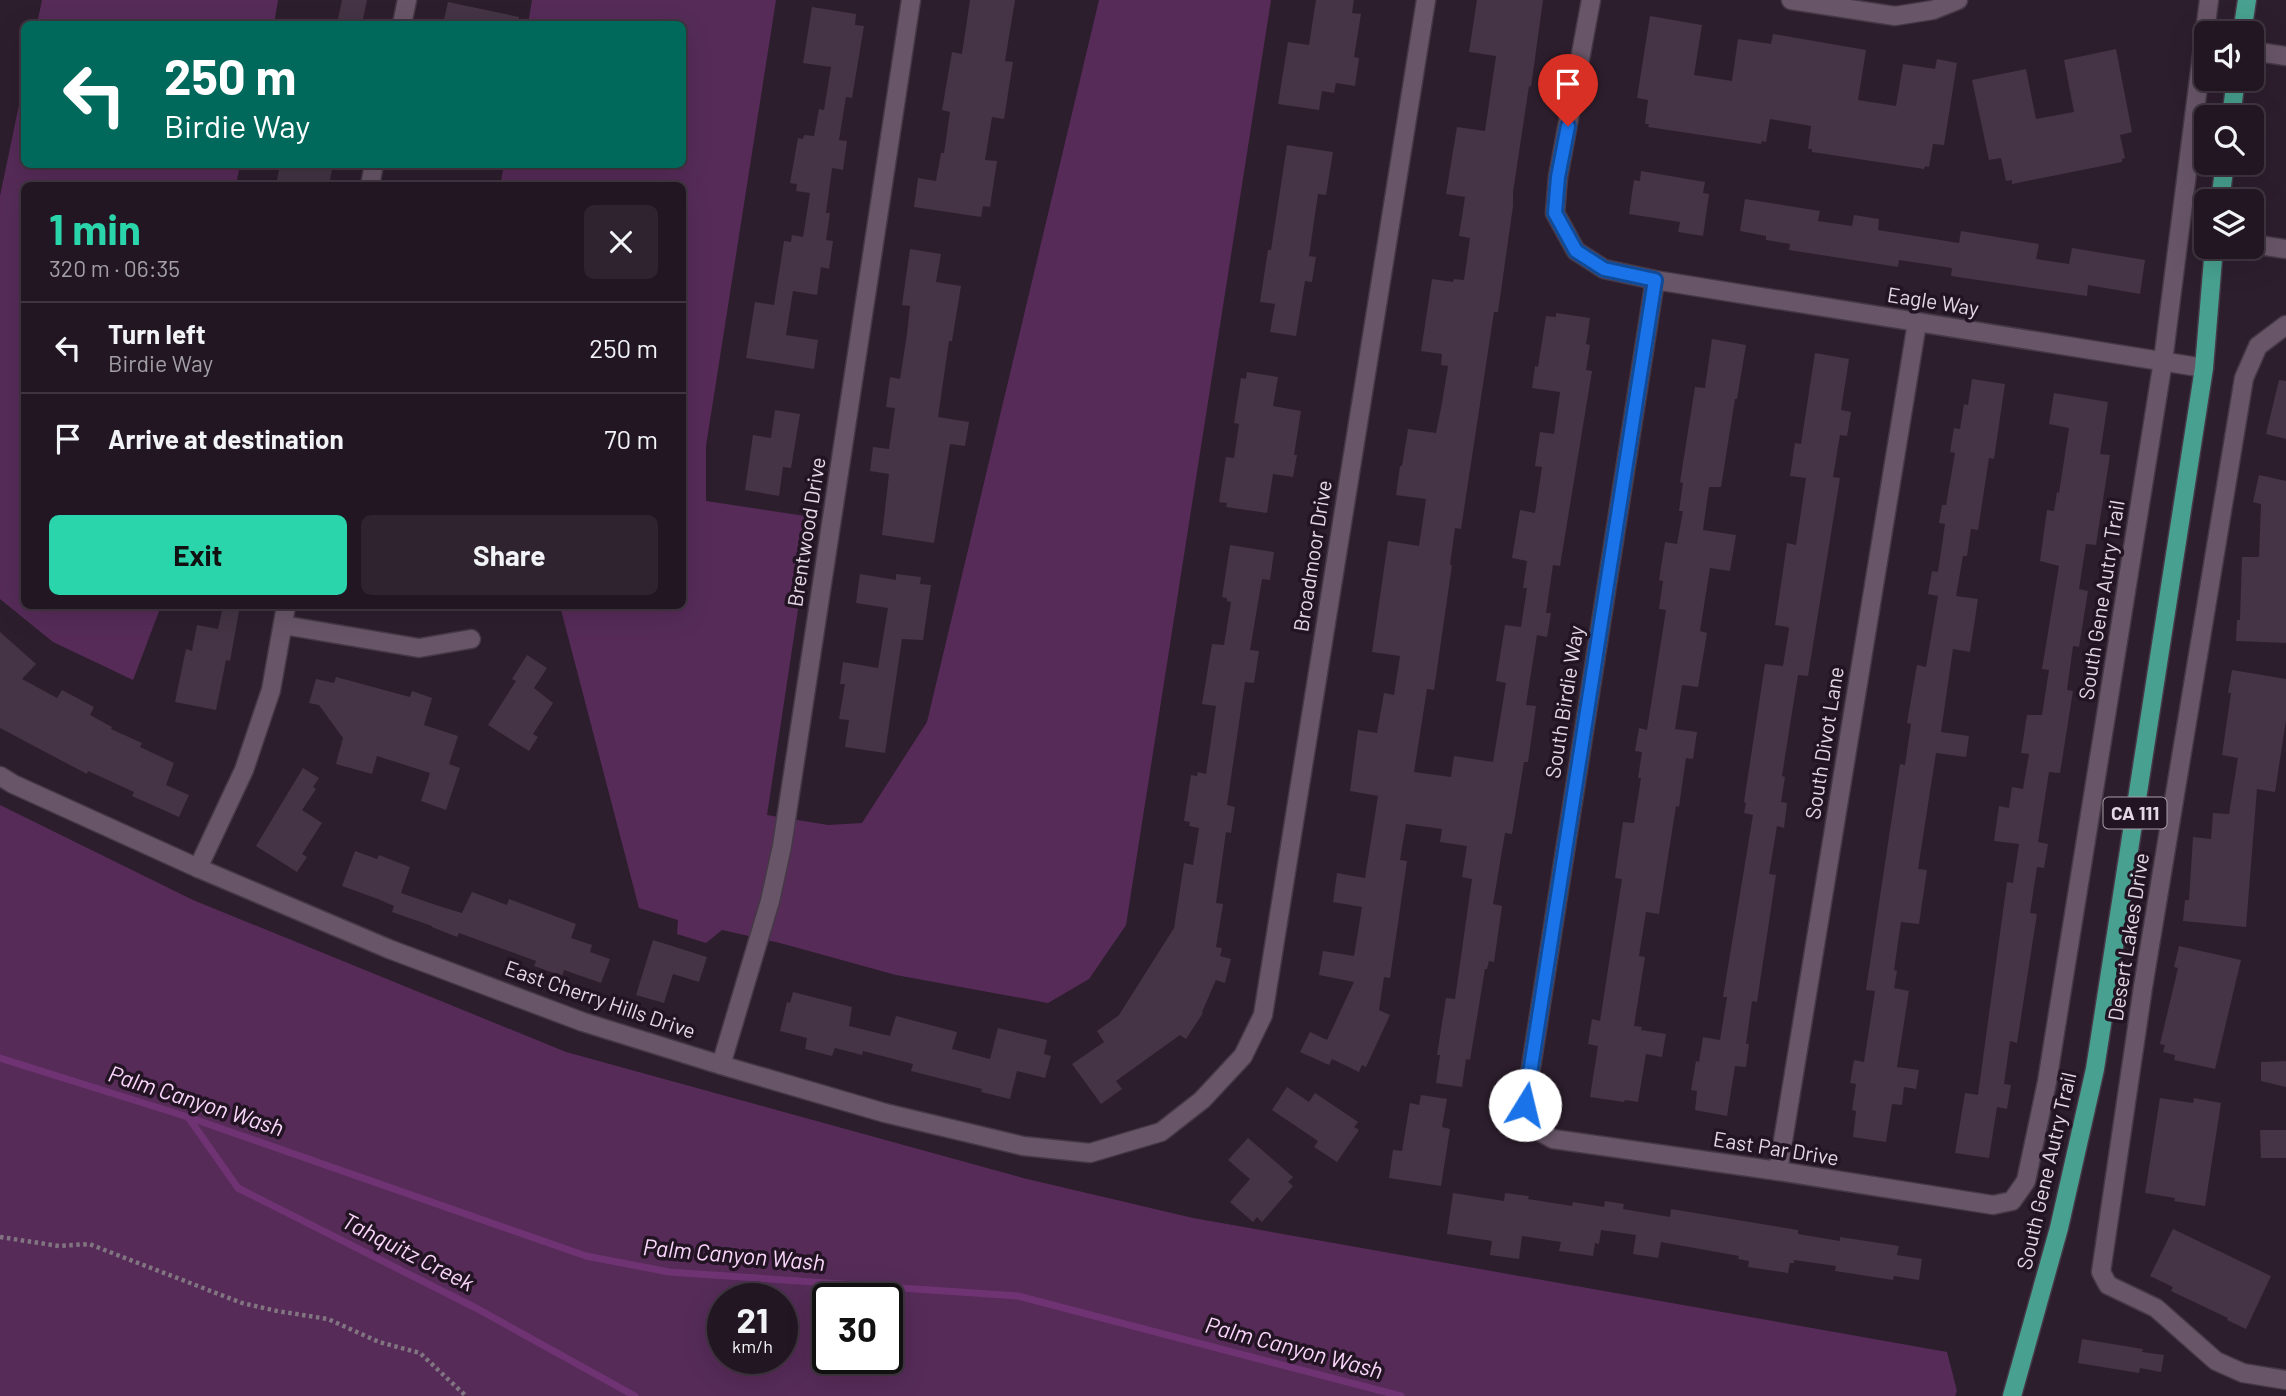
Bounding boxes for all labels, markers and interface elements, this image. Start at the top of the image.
map controls [2194,21,2264,259]
button: sound [2194,21,2264,91]
text: 250 m [164,46,297,105]
icon: left [49,49,140,140]
pin [1538,54,1598,126]
icon: arrive [1549,65,1587,103]
button: search [2194,105,2264,175]
text: Birdie Way [164,106,310,144]
button: layers [2194,189,2264,259]
text: 1 min [49,203,141,253]
button: close [584,205,658,279]
text: 320 m · 06:35 [49,254,180,282]
street label: Eagle Way [1886,281,1981,320]
text: Turn left [108,318,206,349]
icon: left [49,329,87,367]
text: 250 m [589,332,658,363]
text: Birdie Way [108,349,213,377]
icon: arrive [49,420,87,458]
text: Arrive at destination [108,423,344,454]
text: 70 m [604,423,658,454]
street label: Brentwood Drive [781,455,830,608]
street label: Broadmoor Drive [1287,478,1336,633]
street label: South Gene Autry Trail [2072,498,2129,701]
button: Exit [49,515,347,595]
button: Share [361,515,658,595]
street label: South Birdie Way [1539,623,1588,780]
street label: South Divot Lane [1799,665,1848,821]
road number: CA 111 [2104,798,2166,828]
street label: Desert Lakes Drive [2102,851,2153,1023]
street label: East Cherry Hills Drive [502,954,699,1043]
water label: Palm Canyon Wash [105,1059,287,1142]
position arrow [1488,1068,1562,1142]
street label: South Gene Autry Trail [2011,1070,2080,1272]
street label: East Par Drive [1712,1125,1841,1170]
water label: Tahquitz Creek [338,1206,479,1296]
water label: Palm Canyon Wash [642,1232,826,1276]
speed limit sign: 30 [812,1283,903,1374]
text: 21 [737,1298,768,1340]
water label: Palm Canyon Wash [1202,1310,1386,1384]
text: km/h [732,1335,773,1357]

